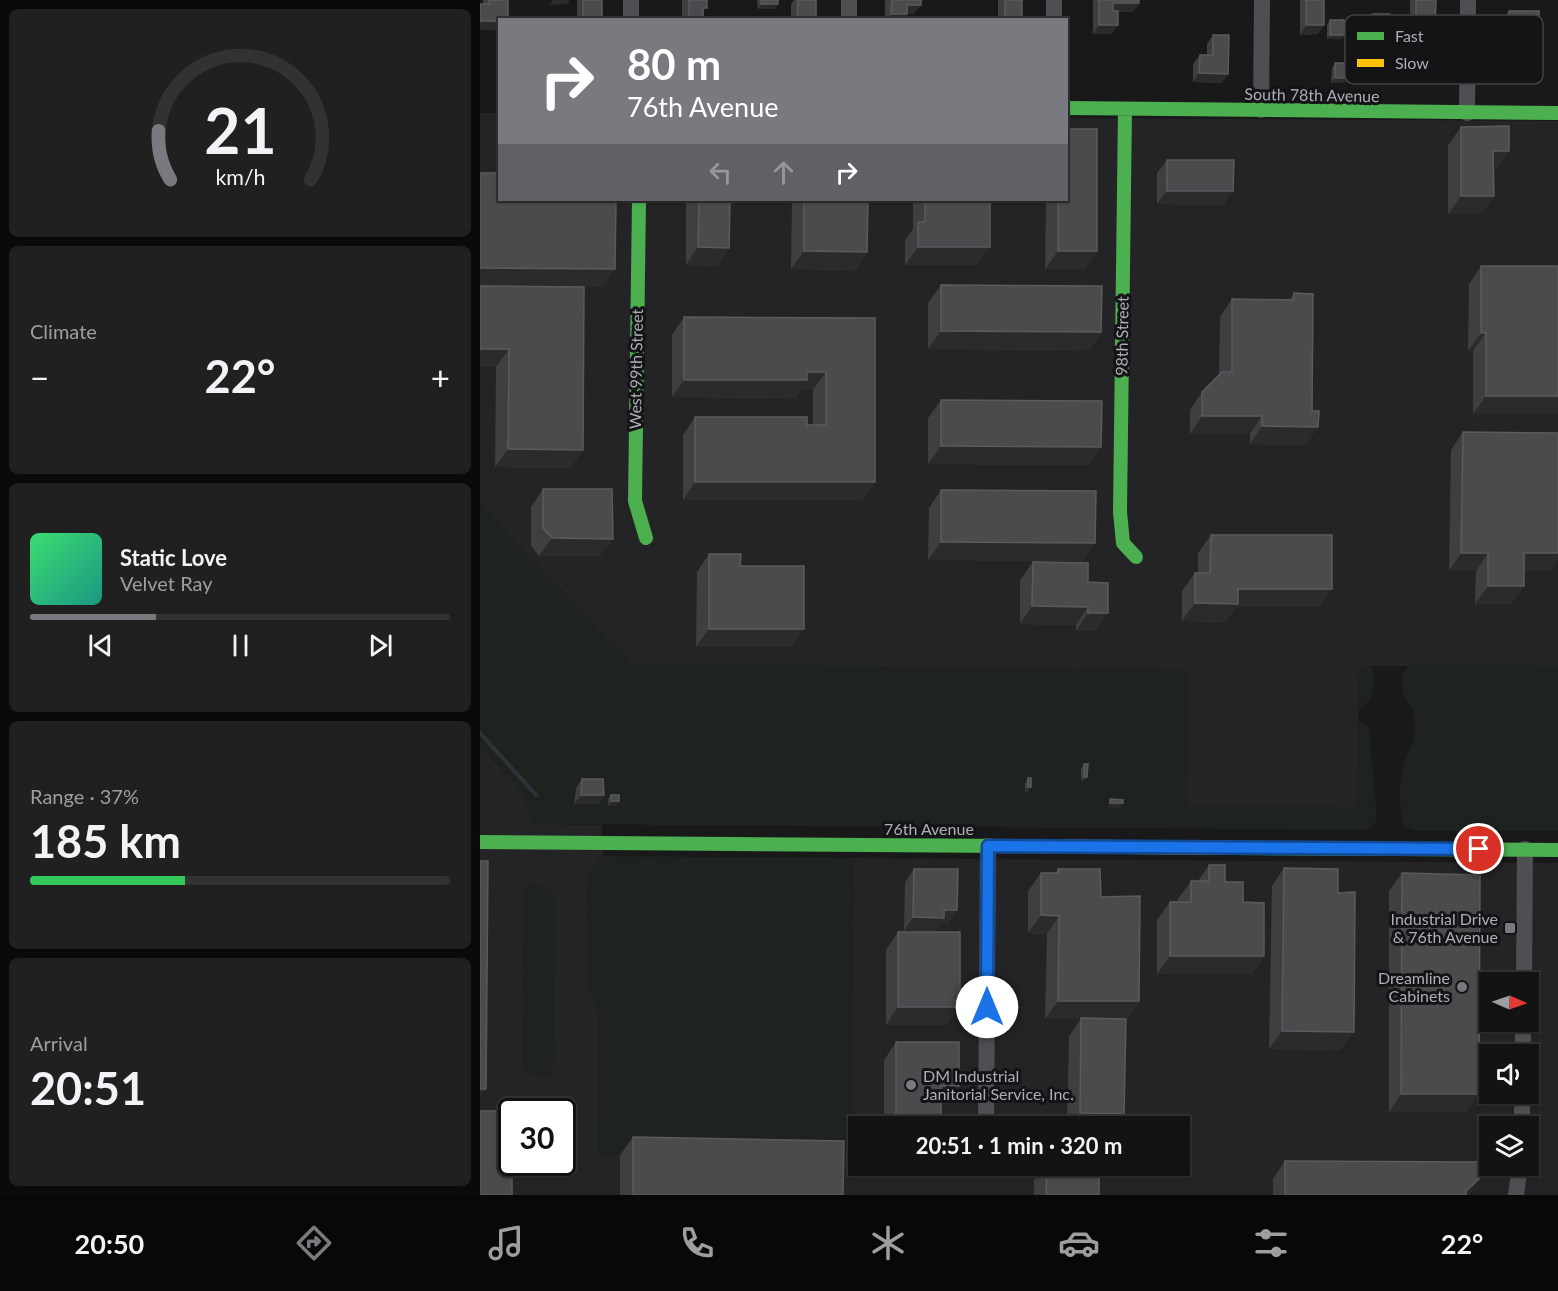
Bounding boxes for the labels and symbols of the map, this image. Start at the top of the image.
legend [1345,15,1543,84]
text: Fast [1395,26,1424,45]
text: Slow [1395,53,1429,72]
street label: South 78th Avenue [1244,84,1380,105]
street label: 98th Street [1111,296,1132,376]
street label: West 99th Street [625,308,646,429]
street label: 76th Avenue [884,819,974,838]
pin [1453,823,1504,874]
place label: Industrial Drive & 76th Avenue [1391,909,1498,946]
marker: Industrial Drive & 76th Avenue [1503,921,1517,935]
place label: Dreamline Cabinets [1378,968,1450,1005]
north arrow [1479,972,1539,1032]
position arrow [955,975,1019,1039]
marker: Dreamline Cabinets [1455,980,1469,994]
place label: DM Industrial Janitorial Service, Inc. [923,1066,1074,1103]
marker: DM Industrial Janitorial Service, Inc. [904,1078,918,1092]
speed limit sign: 30 [498,1098,576,1176]

